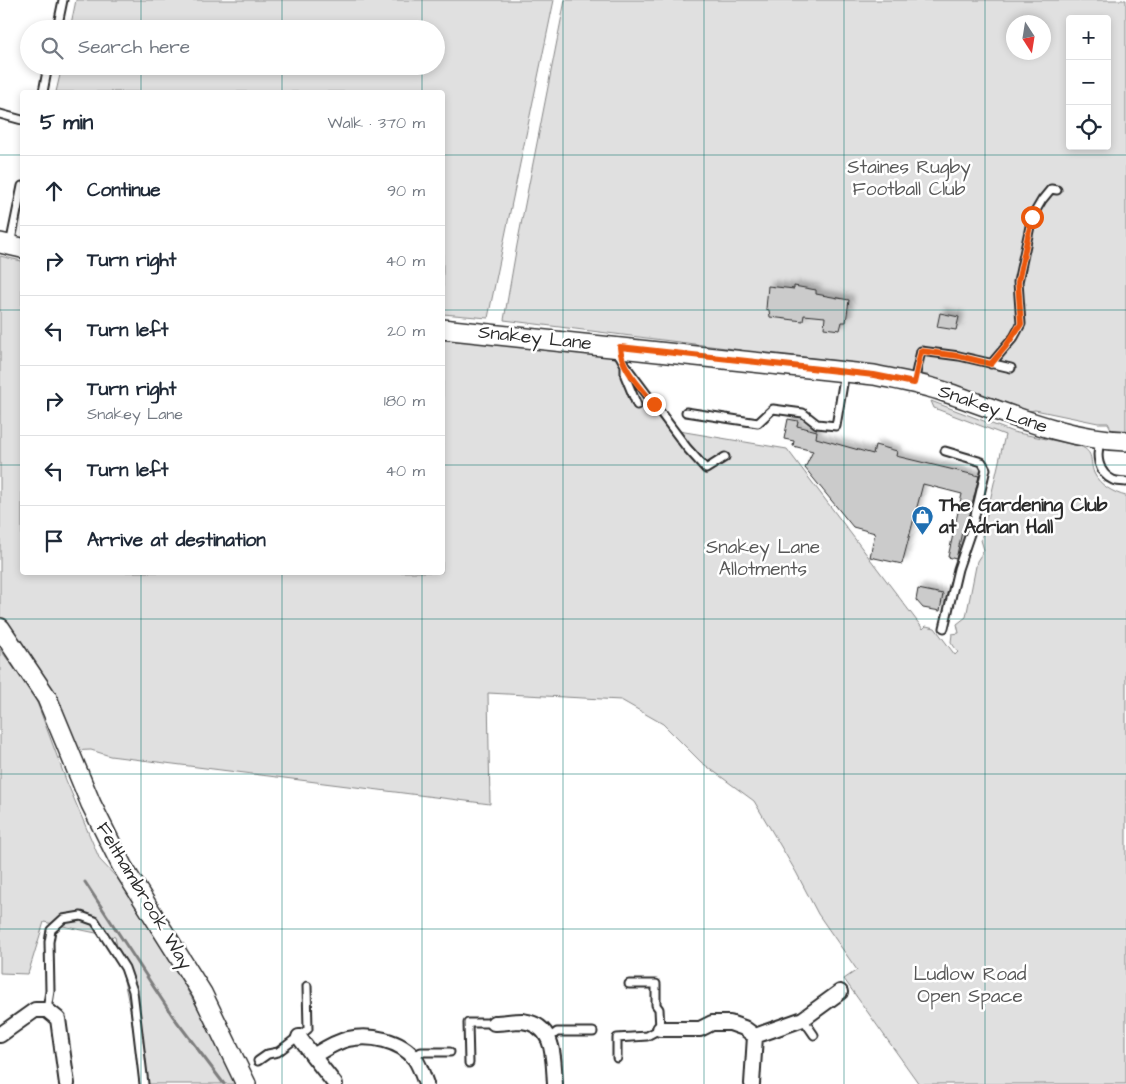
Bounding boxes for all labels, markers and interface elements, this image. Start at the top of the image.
north arrow [1006,15,1051,60]
map controls [1066,15,1111,150]
button: + [1066,15,1111,60]
search box [20,20,445,75]
icon: search [38,34,66,62]
text: Search here [78,34,190,61]
button: − [1066,60,1111,105]
button: locate [1066,105,1111,150]
text: 5 min [40,108,93,137]
text: Walk · 370 m [327,112,425,134]
park label: Staines Rugby Football Club [847,154,971,203]
icon: ahead [40,177,68,205]
text: Continue [87,177,161,204]
text: 90 m [387,180,425,202]
route start [1021,206,1044,229]
icon: right [40,247,68,275]
text: Turn right [87,247,176,274]
text: 40 m [385,250,425,272]
icon: left [40,317,68,345]
text: Turn left [87,317,168,344]
street label: Snakey Lane [477,319,593,358]
text: 20 m [387,320,425,342]
text: Turn right [87,376,176,403]
street label: Snakey Lane [934,378,1051,441]
icon: right [40,387,68,415]
text: 180 m [384,390,425,412]
route end [643,393,666,416]
text: Snakey Lane [87,403,183,425]
icon: left [40,457,68,485]
text: Turn left [87,457,168,484]
text: 40 m [385,460,425,482]
place label: The Gardening Club at Adrian Hall [938,492,1108,541]
shop icon: The Gardening Club at Adrian Hall [911,504,935,535]
icon: arrive [40,527,68,555]
text: Arrive at destination [87,527,266,554]
park label: Snakey Lane Allotments [706,534,820,583]
street label: Felthambrook Way [88,817,199,976]
park label: Ludlow Road Open Space [914,961,1027,1010]

